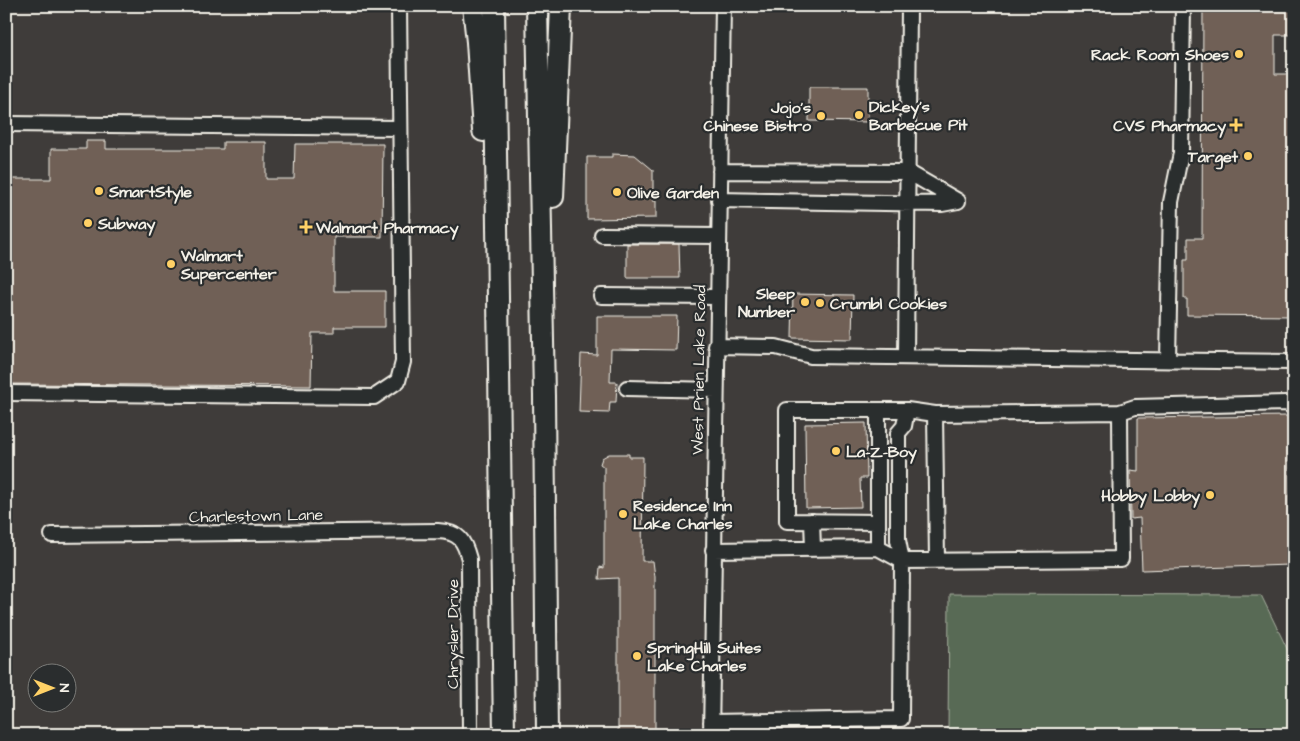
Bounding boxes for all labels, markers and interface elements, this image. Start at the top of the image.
place label: Rack Room Shoes [1091,44,1229,66]
marker: Rack Room Shoes [1233,48,1245,60]
place label: Dickey's Barbecue Pit [869,96,968,136]
place label: Jojo's Chinese Bistro [703,97,812,137]
marker: Dickey's Barbecue Pit [853,109,865,121]
marker: Jojo's Chinese Bistro [815,110,827,122]
place label: CVS Pharmacy [1113,115,1226,138]
marker: CVS Pharmacy [1230,119,1242,131]
place label: Target [1187,146,1239,170]
marker: Target [1242,150,1254,162]
place label: SmartStyle [108,181,192,204]
place label: Olive Garden [627,182,719,204]
marker: SmartStyle [93,185,105,197]
marker: Olive Garden [611,186,623,198]
place label: Subway [97,213,155,236]
marker: Subway [82,217,94,229]
place label: Walmart Pharmacy [315,217,459,240]
marker: Walmart Pharmacy [300,221,312,233]
place label: Walmart Supercenter [180,245,277,285]
marker: Walmart Supercenter [165,258,177,270]
place label: Sleep Number [738,283,795,323]
street label: West Prien Lake Road [687,285,711,455]
place label: Crumbl Cookies [830,293,947,315]
marker: Sleep Number [799,296,811,308]
marker: Crumbl Cookies [814,297,826,309]
place label: La-Z-Boy [846,441,917,464]
marker: La-Z-Boy [830,445,842,457]
place label: Hobby Lobby [1101,485,1200,508]
marker: Hobby Lobby [1204,489,1216,501]
place label: Residence Inn Lake Charles [633,495,733,535]
street label: Charlestown Lane [189,504,324,528]
marker: Residence Inn Lake Charles [617,508,629,520]
street label: Chrysler Drive [442,579,465,689]
place label: SpringHill Suites Lake Charles [646,637,761,677]
marker: SpringHill Suites Lake Charles [631,650,643,662]
north arrow [28,664,78,714]
text: N [54,684,74,693]

